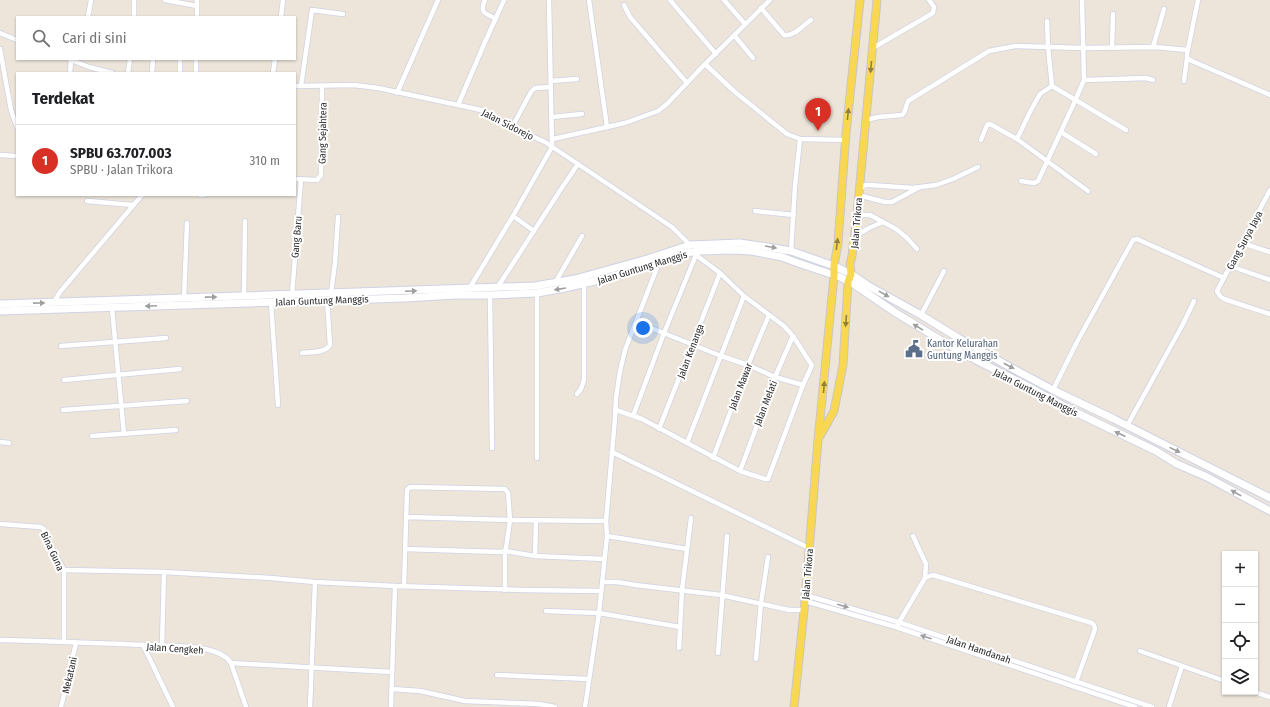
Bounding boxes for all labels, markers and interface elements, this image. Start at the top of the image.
search box [16,16,296,60]
icon: search [30,27,52,49]
text: Cari di sini [62,29,127,47]
one-way arrow [867,61,874,73]
text: Terdekat [32,88,94,109]
pin: 1 [805,98,831,131]
street label: Gang Sejahtera [316,102,330,164]
street label: Jalan Sidorejo [480,107,536,143]
one-way arrow [845,108,852,120]
text: SPBU 63.707.003 [70,144,172,162]
text: 1 [42,153,48,168]
text: 310 m [250,153,280,168]
text: SPBU · Jalan Trikora [70,162,173,177]
street label: Jalan Trikora [849,197,865,249]
street label: Gang Surya Jaya [1224,209,1265,272]
street label: Gang Baru [289,216,305,259]
one-way arrow [834,238,840,250]
one-way arrow [765,245,777,251]
street label: Jalan Guntung Manggis [596,249,689,287]
one-way arrow [554,286,566,292]
one-way arrow [405,287,417,294]
one-way arrow [879,291,890,298]
street label: Jalan Guntung Manggis [275,293,369,309]
one-way arrow [205,294,218,300]
one-way arrow [33,300,46,306]
one-way arrow [144,303,157,309]
one-way arrow [843,315,850,327]
your location [633,318,653,338]
street label: Jalan Kenanga [675,322,707,380]
one-way arrow [912,324,924,331]
place label: Kantor Kelurahan Guntung Manggis [927,338,998,362]
public building icon: Kantor Kelurahan Guntung Manggis [904,339,924,359]
street label: Jalan Mawar [726,361,756,412]
one-way arrow [1003,363,1015,370]
street label: Jalan Guntung Manggis [991,366,1080,419]
street label: Jalan Melati [752,379,780,428]
one-way arrow [820,381,827,393]
one-way arrow [1114,431,1125,437]
one-way arrow [1169,447,1181,453]
one-way arrow [1230,489,1241,496]
street label: Bina Guna [38,530,66,573]
street label: Jalan Trikora [800,548,816,600]
map controls [1222,551,1258,695]
button: + [1222,551,1258,587]
button: − [1222,587,1258,623]
one-way arrow [837,603,849,609]
button: locate [1222,623,1258,659]
street label: Jalan Hamdanah [945,633,1012,667]
one-way arrow [919,634,931,640]
street label: Jalan Cengkeh [146,641,204,657]
street label: Mekatani [60,656,80,695]
button: layers [1222,659,1258,695]

